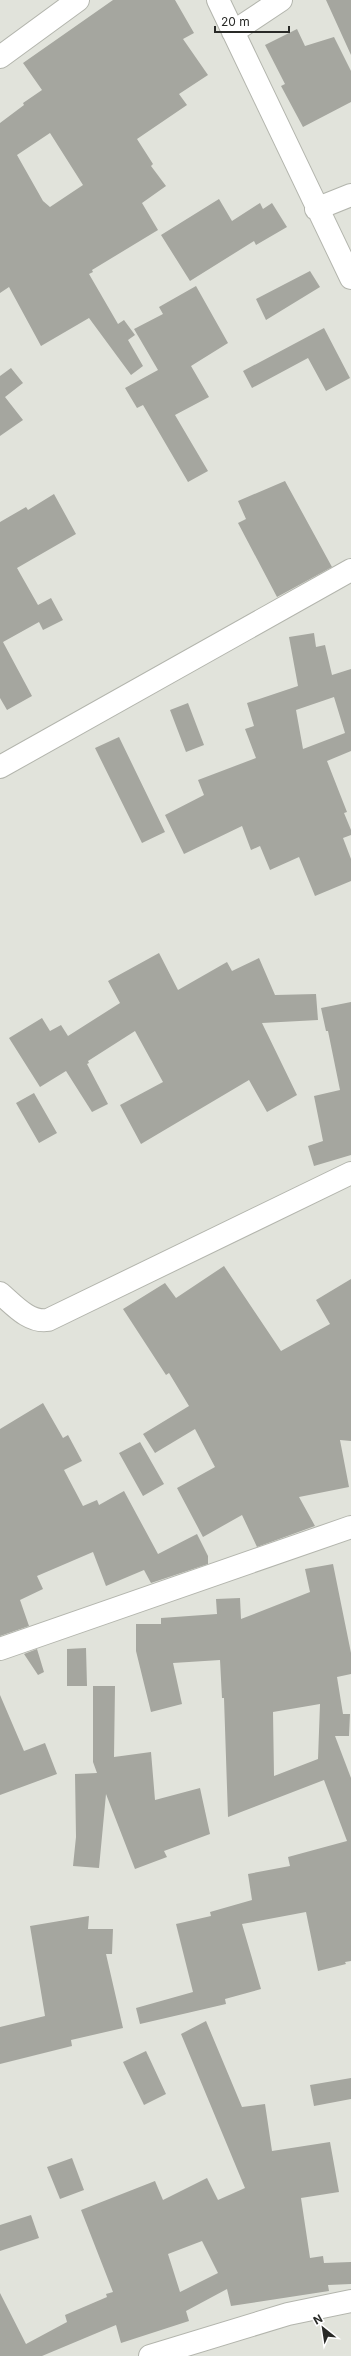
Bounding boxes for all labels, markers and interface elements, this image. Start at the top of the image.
scale bar [215,8,289,34]
text: 20 m [221,14,250,29]
north arrow [303,2308,343,2348]
text: N [311,2311,325,2327]

